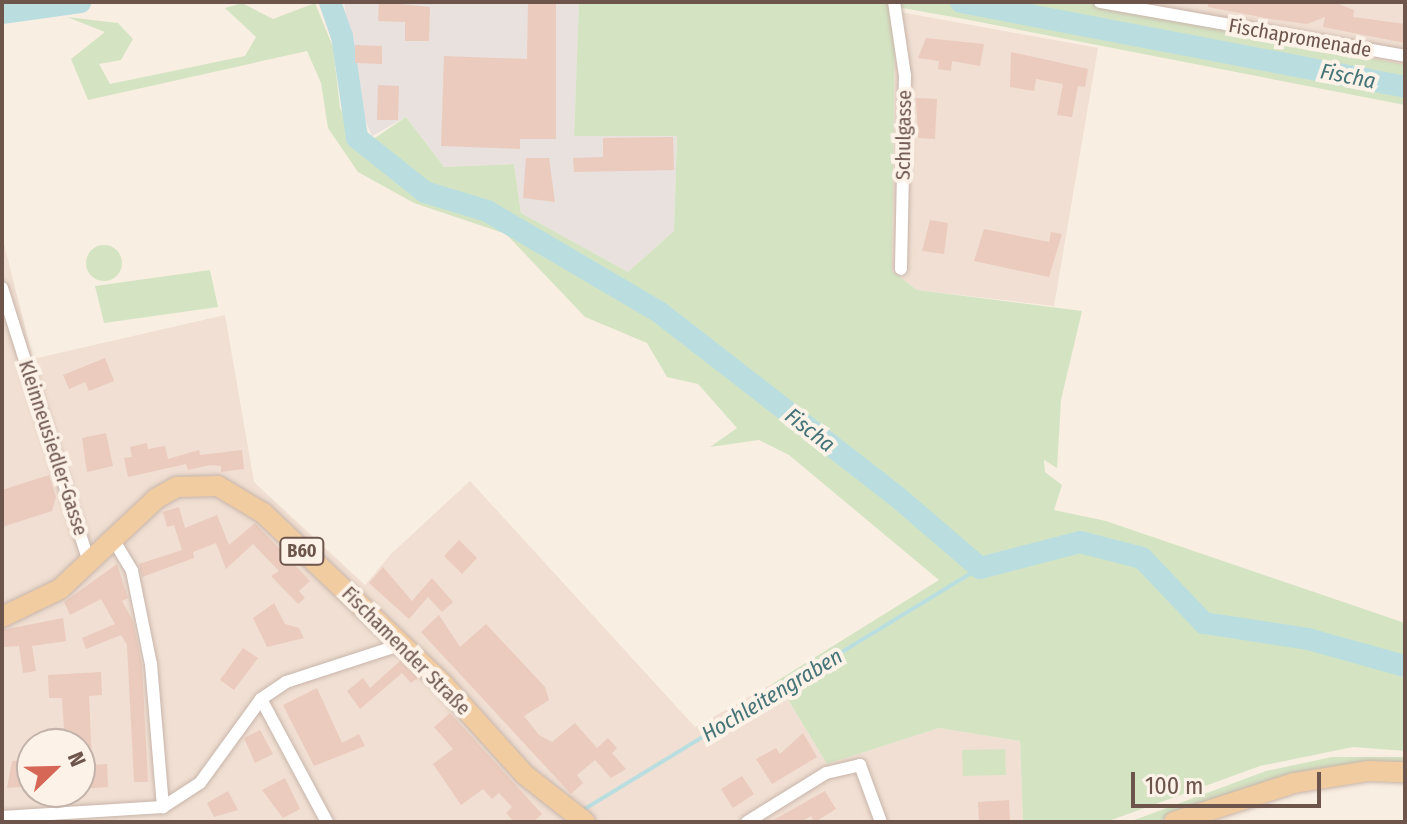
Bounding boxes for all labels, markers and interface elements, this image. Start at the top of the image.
street label: Fischapromenade [1227,14,1373,62]
water label: Fischa [1318,58,1378,94]
street label: Schulgasse [891,90,917,180]
street label: Kleinneusiedler-Gasse [13,357,93,539]
water label: Fischa [780,402,840,458]
road number: B60 [278,537,326,565]
street label: Fischamender Straße [337,582,475,720]
water label: Hochleitengraben [697,643,847,747]
north arrow [16,728,96,808]
text: N [62,748,92,771]
scale bar [1135,756,1325,806]
text: 100 m [1145,772,1203,800]

